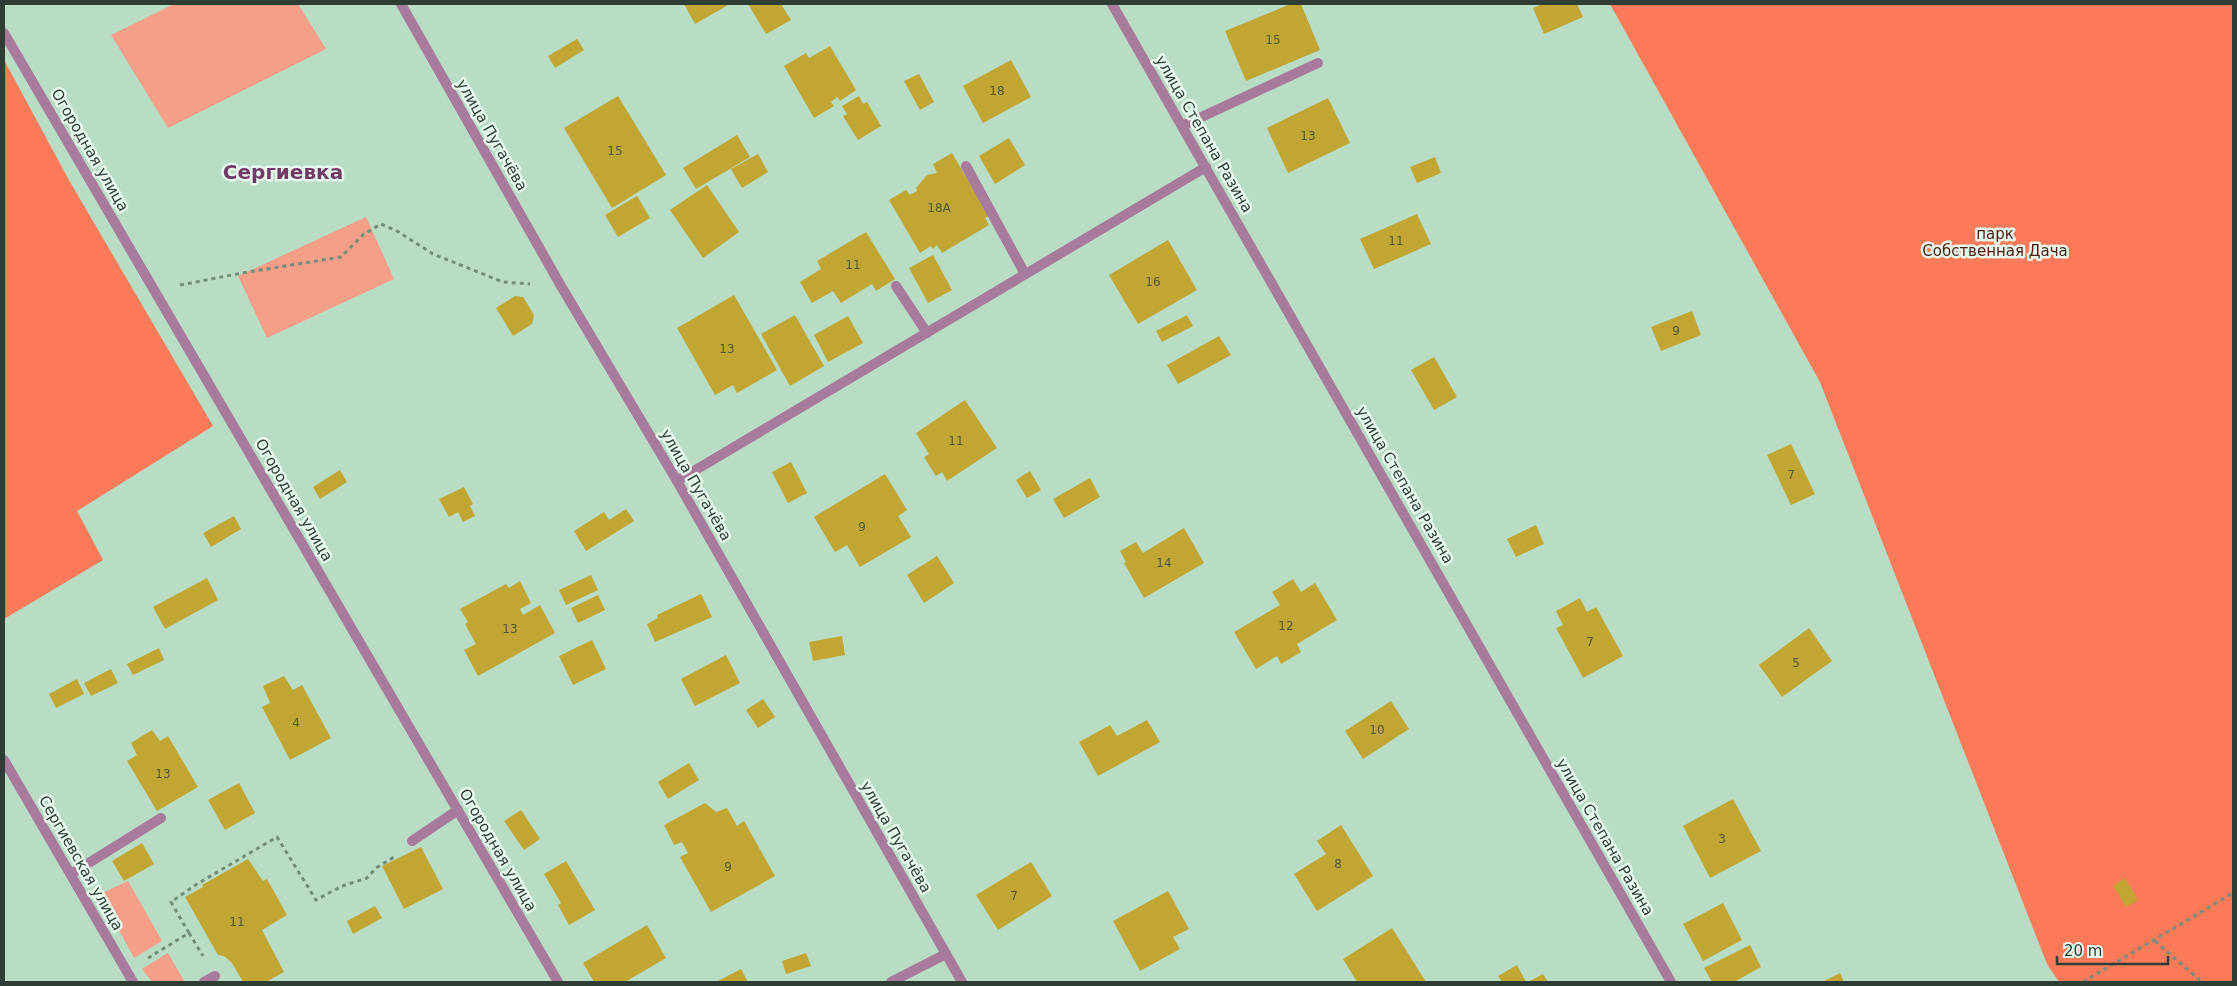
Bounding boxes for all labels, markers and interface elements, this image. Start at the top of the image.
house number: 15 [1265,33,1281,47]
street label: улица Степана Разина [1152,52,1256,216]
street label: улица Пугачёва [453,76,531,194]
house number: 18 [989,84,1005,98]
street label: Огородная улица [48,86,132,214]
house number: 13 [1300,129,1316,143]
house number: 15 [607,144,623,158]
district label: Сергиевка [223,160,343,184]
house number: 18А [927,201,952,215]
park label: парк Собственная Дача [1922,225,2068,260]
house number: 11 [1388,234,1404,248]
house number: 11 [845,258,861,272]
house number: 16 [1145,275,1161,289]
house number: 9 [1672,324,1680,338]
house number: 13 [719,342,735,356]
street label: улица Степана Разина [1353,403,1457,567]
street label: улица Пугачёва [657,426,735,544]
house number: 11 [948,434,964,448]
street label: Огородная улица [252,436,336,564]
house number: 7 [1787,468,1795,482]
house number: 9 [858,520,866,534]
house number: 14 [1156,556,1172,570]
house number: 12 [1278,619,1294,633]
house number: 13 [502,622,518,636]
house number: 7 [1586,635,1594,649]
house number: 5 [1792,656,1800,670]
house number: 4 [292,716,300,730]
house number: 10 [1369,723,1385,737]
street label: улица Степана Разина [1553,755,1657,919]
house number: 13 [155,767,171,781]
street label: улица Пугачёва [857,778,935,896]
street label: Огородная улица [456,786,540,914]
street label: Сергиевская улица [35,792,127,934]
house number: 3 [1718,832,1726,846]
house number: 8 [1334,857,1342,871]
house number: 9 [724,860,732,874]
house number: 7 [1010,889,1018,903]
house number: 11 [229,915,245,929]
scale bar [2057,934,2168,966]
text: 20 m [2064,942,2102,960]

